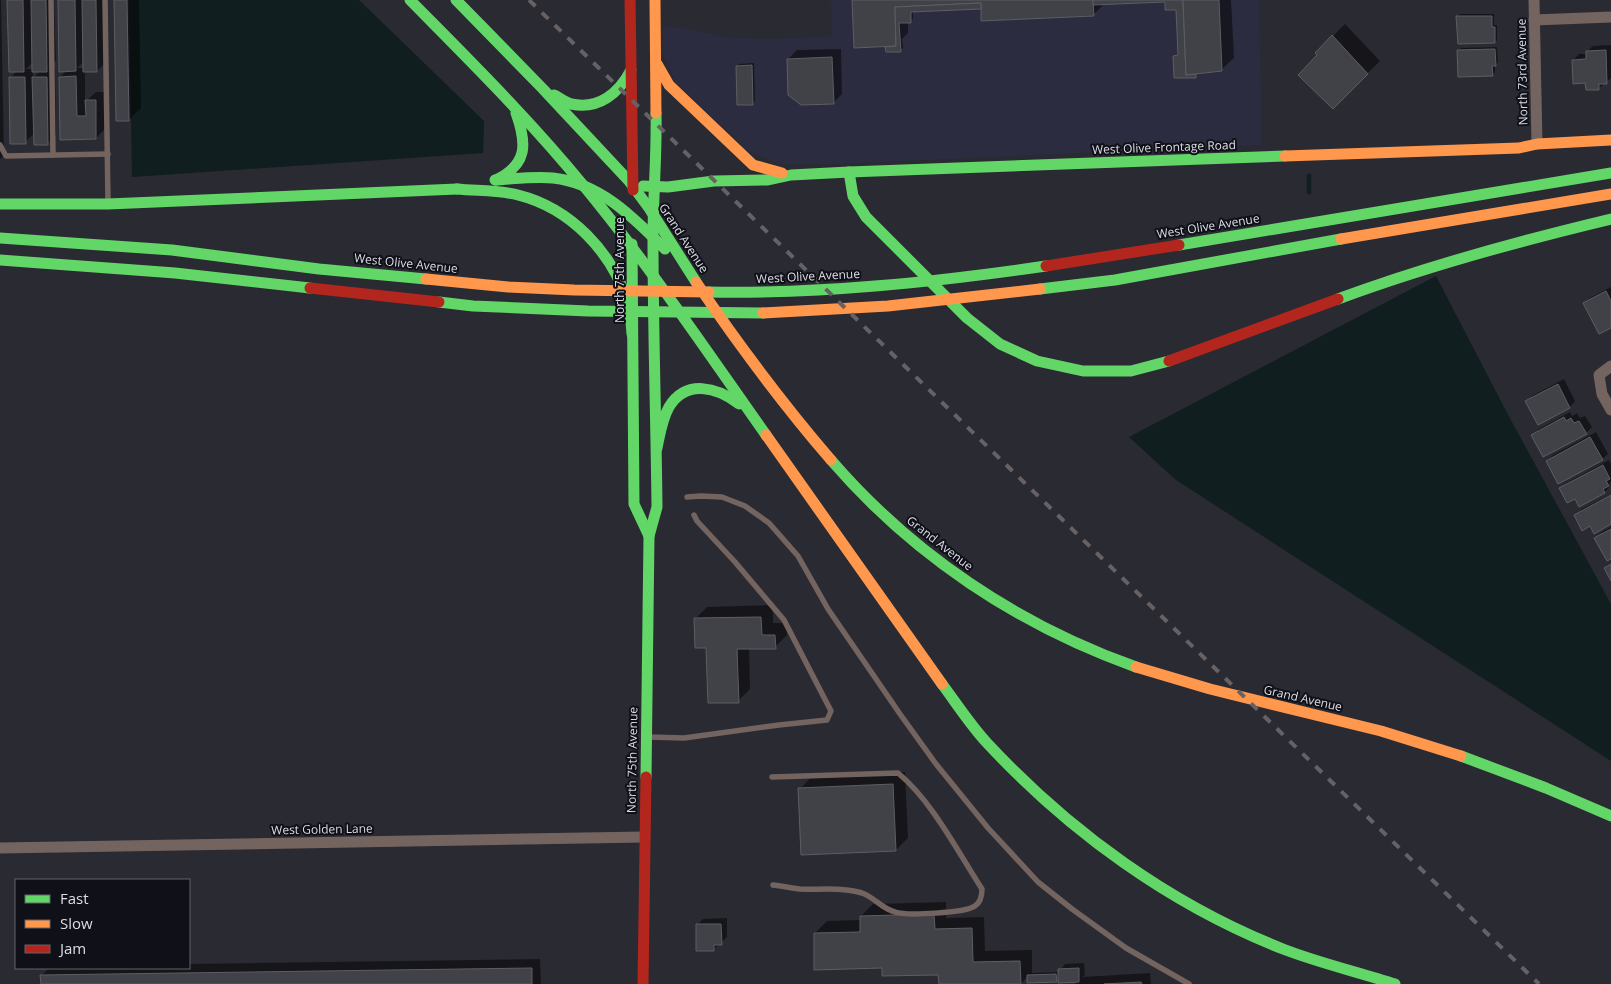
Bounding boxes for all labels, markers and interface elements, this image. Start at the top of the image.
street label: North 73rd Avenue [1513,18,1531,126]
street label: West Olive Frontage Road [1092,136,1236,158]
street label: Grand Avenue [655,200,713,276]
street label: West Olive Avenue [1155,209,1261,243]
street label: North 75th Avenue [611,217,628,323]
street label: West Olive Avenue [353,249,459,277]
street label: West Olive Avenue [756,265,861,287]
street label: Grand Avenue [903,512,977,574]
street label: Grand Avenue [1262,681,1344,715]
street label: North 75th Avenue [623,707,641,813]
street label: West Golden Lane [271,820,373,838]
legend [15,879,190,969]
text: Fast [60,888,89,908]
text: Slow [60,913,93,933]
text: Jam [58,938,86,958]

